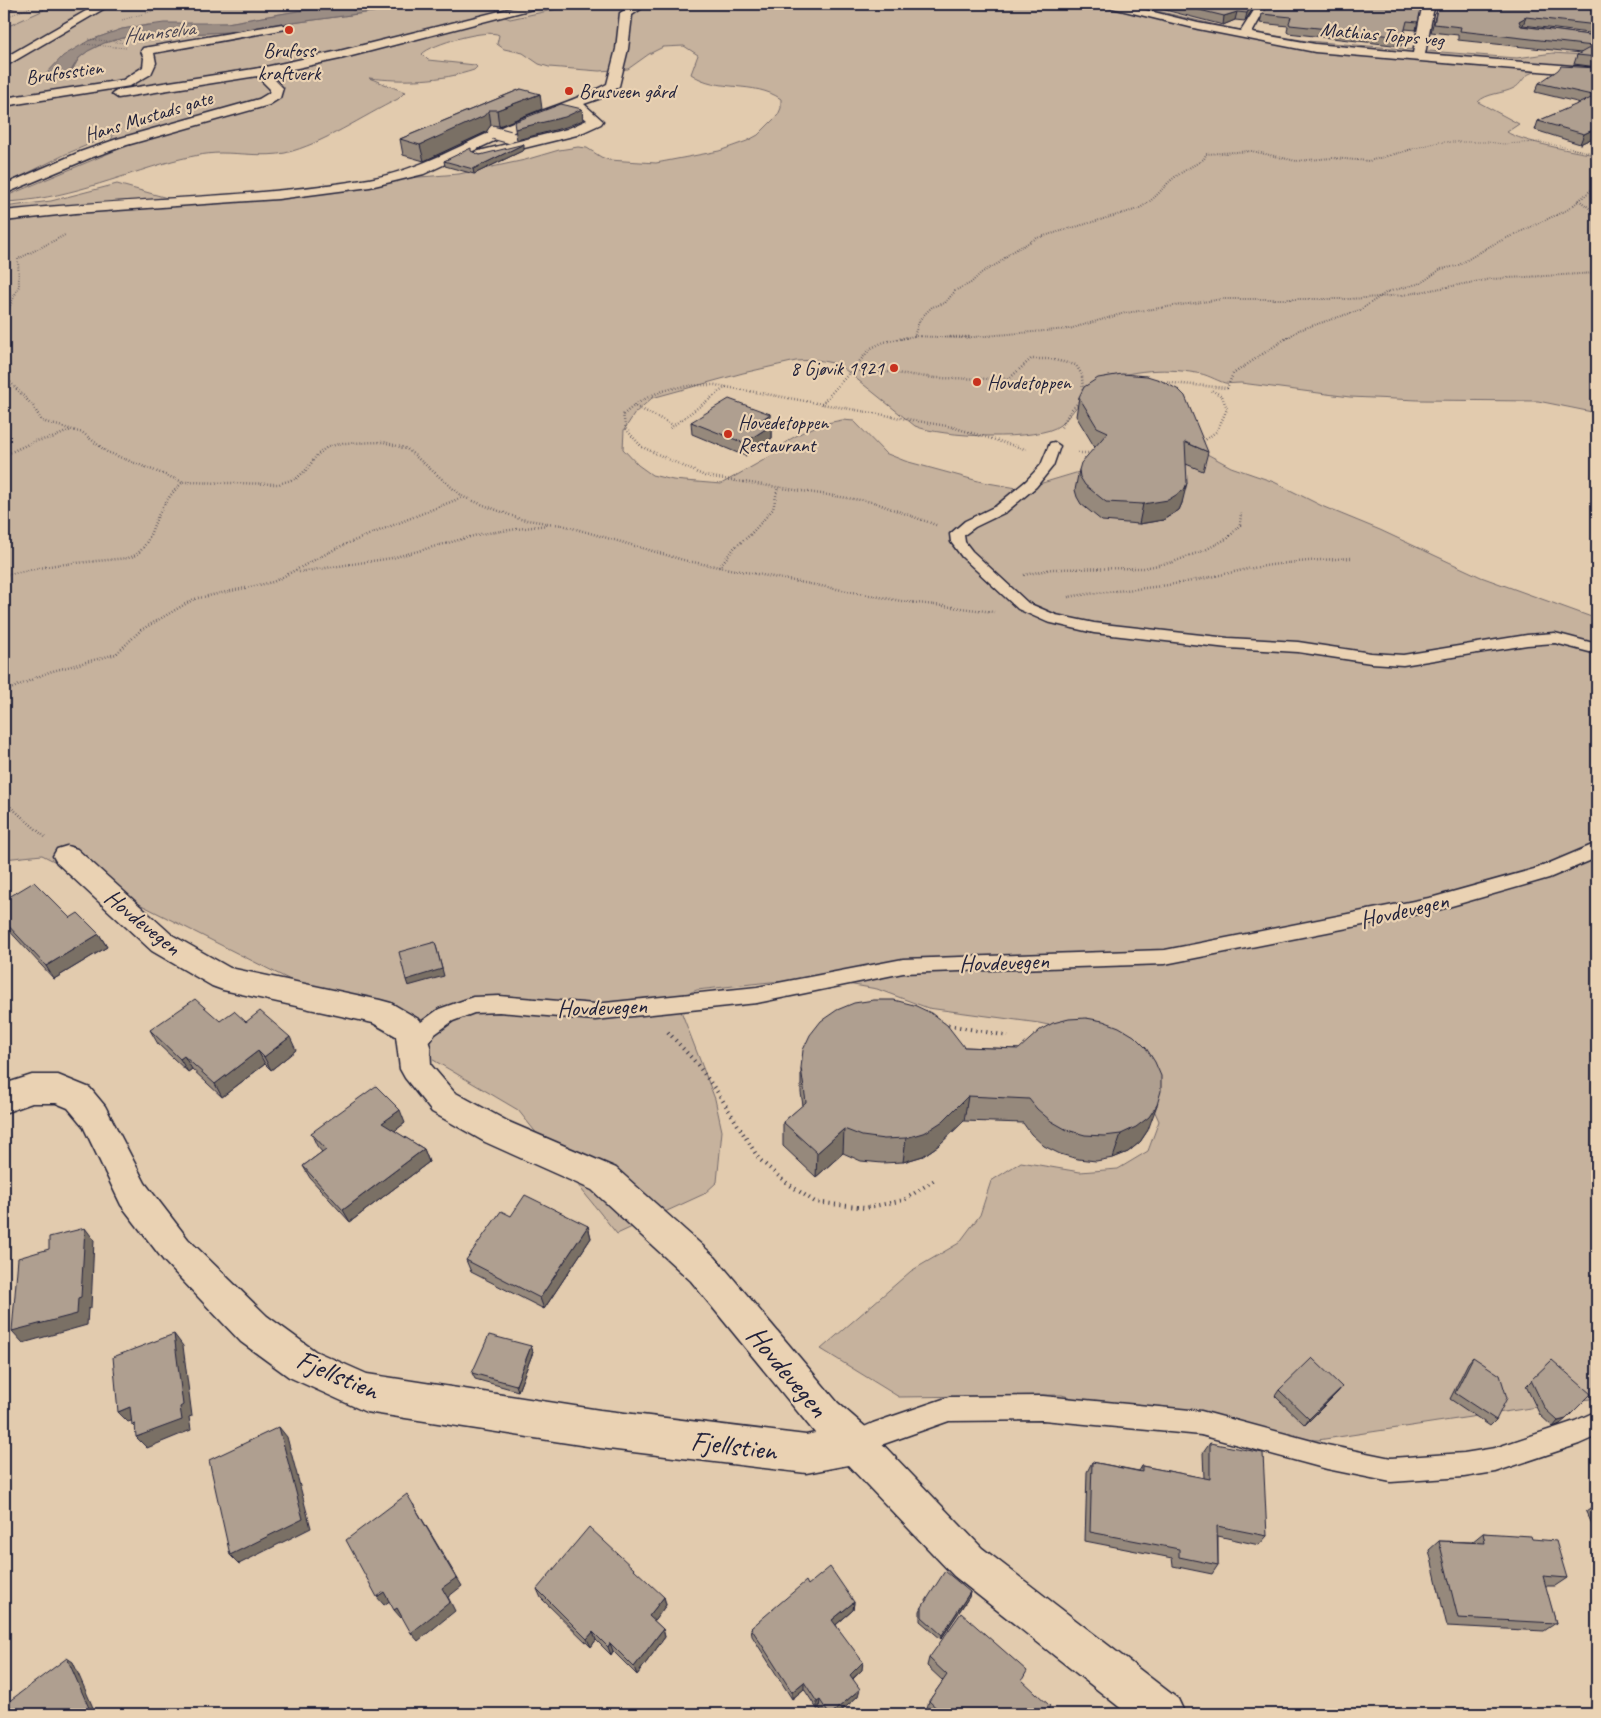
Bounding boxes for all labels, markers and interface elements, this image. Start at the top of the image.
water label: Hunnselva [122,14,198,49]
street label: Mathias Topps veg [1319,17,1447,53]
marker: Brufoss kraftverk [283,24,295,36]
place label: Brufoss kraftverk [258,38,322,86]
street label: Brufosstien [24,55,105,90]
place label: Brusveen gård [579,79,678,104]
street label: Hans Mustads gate [81,85,217,148]
marker: Brusveen gård [563,85,575,97]
place label: 8 Gjøvik 1921 [790,356,885,381]
marker: 8 Gjøvik 1921 [888,362,900,374]
place label: Hovdetoppen [987,370,1072,395]
marker: Hovdetoppen [971,376,983,388]
place label: Hovedetoppen Restaurant [738,410,829,458]
marker: Hovedetoppen Restaurant [722,428,734,440]
street label: Hovdevegen [99,882,188,962]
street label: Hovdevegen [1357,885,1451,935]
street label: Hovdevegen [958,945,1050,979]
street label: Hovdevegen [556,990,648,1024]
street label: Hovdevegen [738,1318,837,1426]
street label: Fjellstien [291,1341,386,1409]
street label: Fjellstien [689,1422,781,1469]

